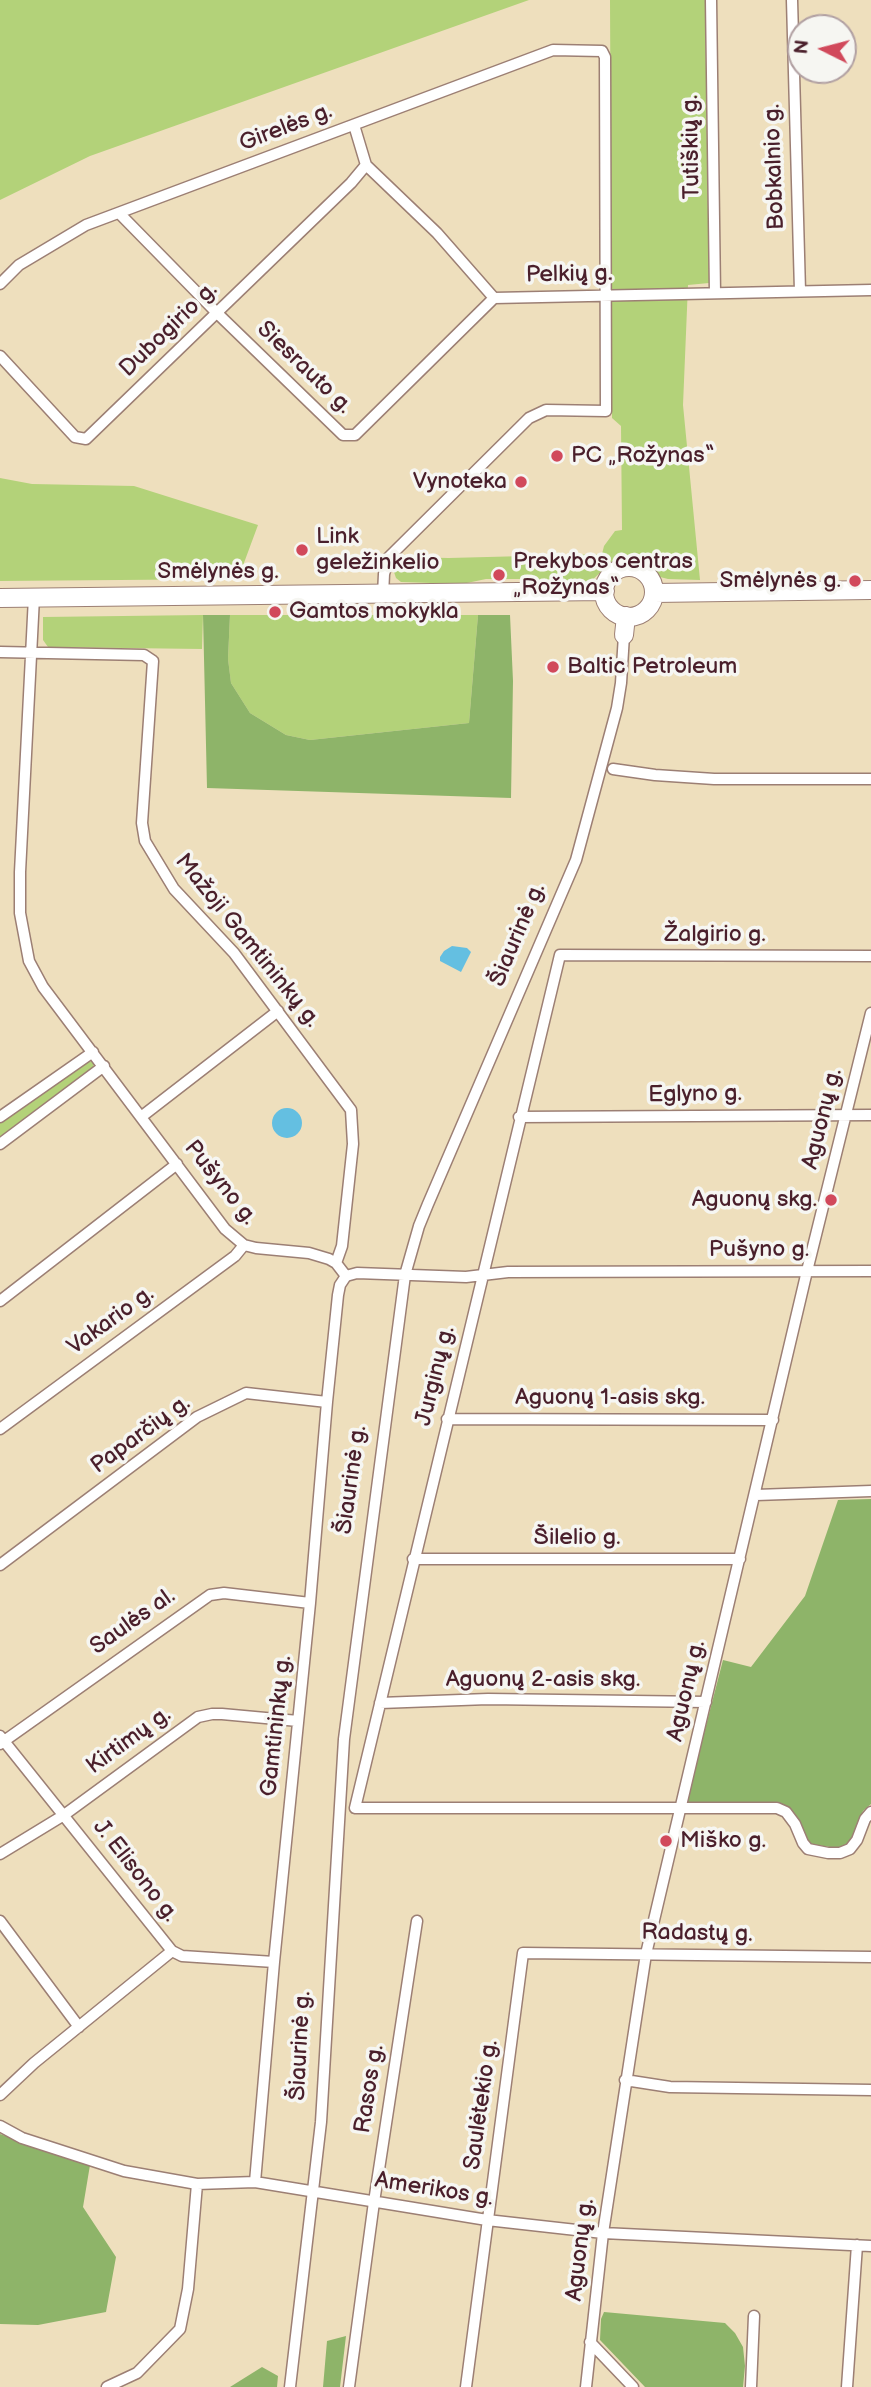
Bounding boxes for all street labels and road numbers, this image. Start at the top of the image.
street label: Tutiškių g. [677,95,707,199]
street label: Girelės g. [236,98,336,158]
street label: Bobkalnio g. [759,103,791,231]
street label: Pelkių g. [526,260,612,290]
street label: Dubogirio g. [114,277,224,383]
street label: Siesrauto g. [251,316,357,420]
street label: Smėlynės g. [157,558,279,586]
street label: Mažoji Gamtininkų g. [169,849,325,1033]
street label: Šiaurinė g. [484,879,552,991]
street label: Žalgirio g. [664,921,766,949]
street label: Aguonų g. [797,1066,849,1172]
street label: Eglyno g. [648,1080,742,1110]
street label: Pušyno g. [178,1135,262,1231]
street label: Pušyno g. [709,1236,809,1264]
street label: Vakario g. [62,1280,160,1362]
street label: Jurginų g. [410,1323,462,1429]
street label: Aguonų 1-asis skg. [515,1384,705,1412]
street label: Paparčių g. [86,1390,196,1480]
street label: Šiaurinė g. [331,1424,373,1536]
street label: Šilelio g. [534,1524,620,1552]
street label: Saulės al. [85,1583,181,1661]
street label: Aguonų g. [662,1638,712,1744]
street label: Gamtininkų g. [256,1654,298,1798]
street label: Aguonų 2-asis skg. [446,1666,640,1694]
street label: Kirtimų g. [81,1701,177,1781]
street label: J. Elisono g. [87,1814,183,1928]
street label: Radastų g. [641,1919,753,1949]
street label: Šiaurinė g. [284,1991,318,2101]
street label: Saulėtekio g. [459,2038,505,2172]
street label: Rasos g. [349,2043,391,2135]
street label: Amerikos g. [373,2167,495,2213]
street label: Aguonų g. [561,2197,601,2303]

